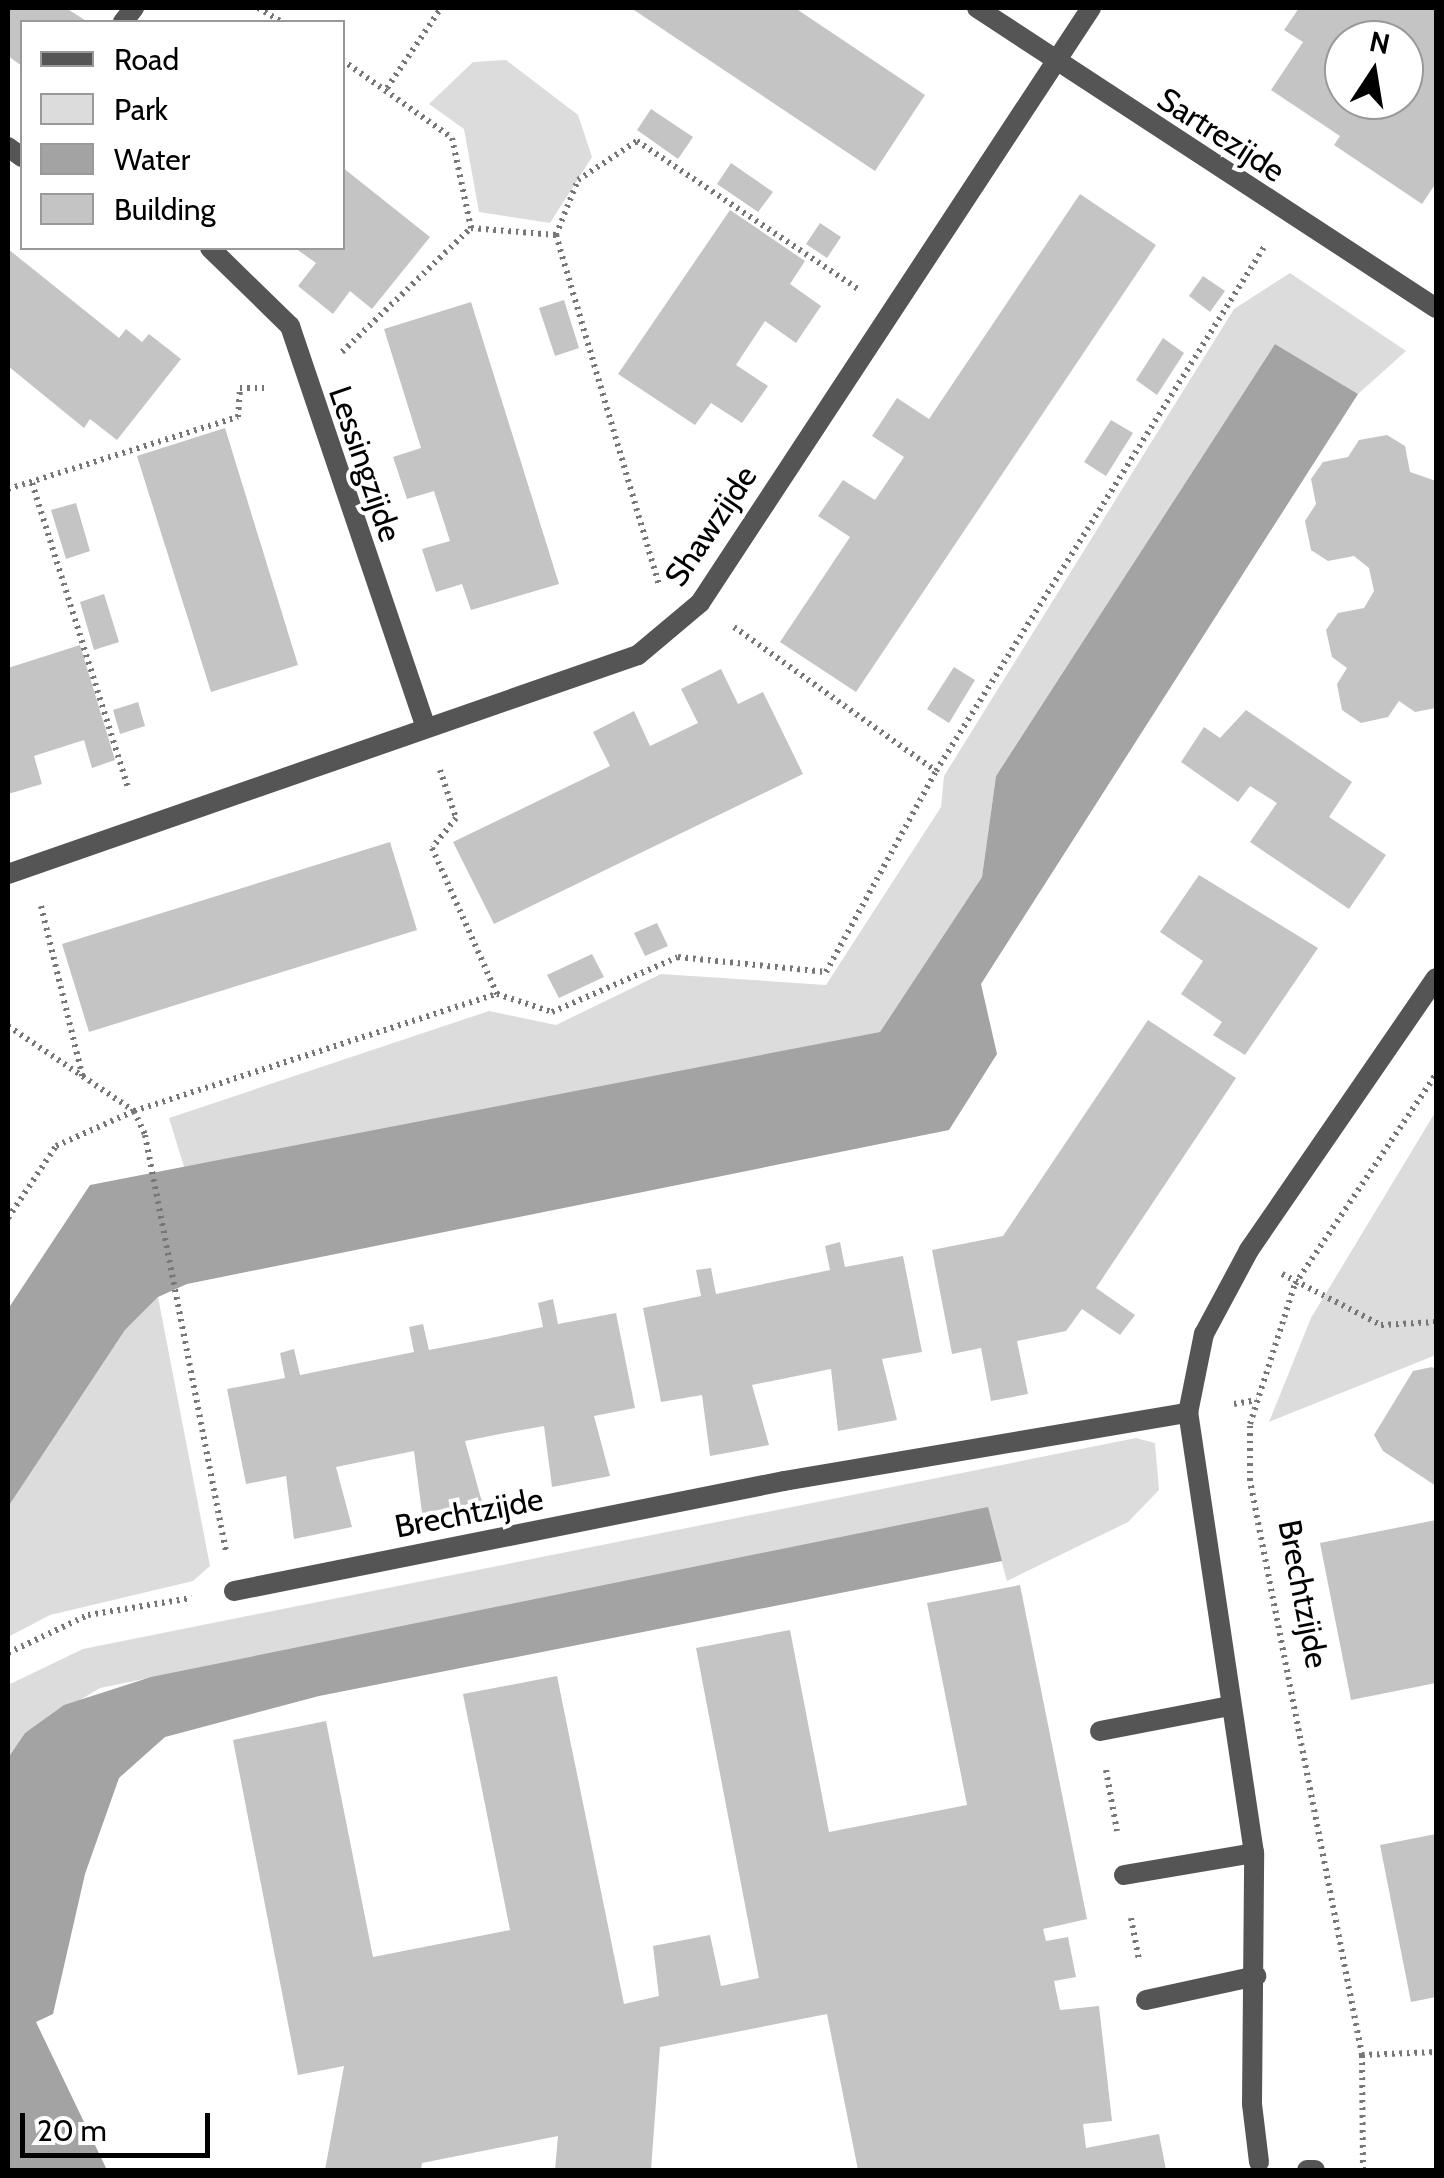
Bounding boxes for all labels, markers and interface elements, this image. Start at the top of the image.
legend [20,20,345,250]
north arrow [1324,20,1424,120]
text: N [1367,24,1393,61]
text: Road [114,41,179,78]
street label: Sartrezijde [1150,80,1292,190]
text: Park [114,91,168,128]
text: Water [114,141,190,178]
text: Building [114,191,216,228]
street label: Lessingzijde [320,381,410,547]
street label: Shawzijde [657,459,765,593]
street label: Brechtzijde [392,1480,546,1546]
street label: Brechtzijde [1270,1517,1336,1671]
scale bar [25,2093,215,2155]
text: 20 m [37,2112,107,2149]

